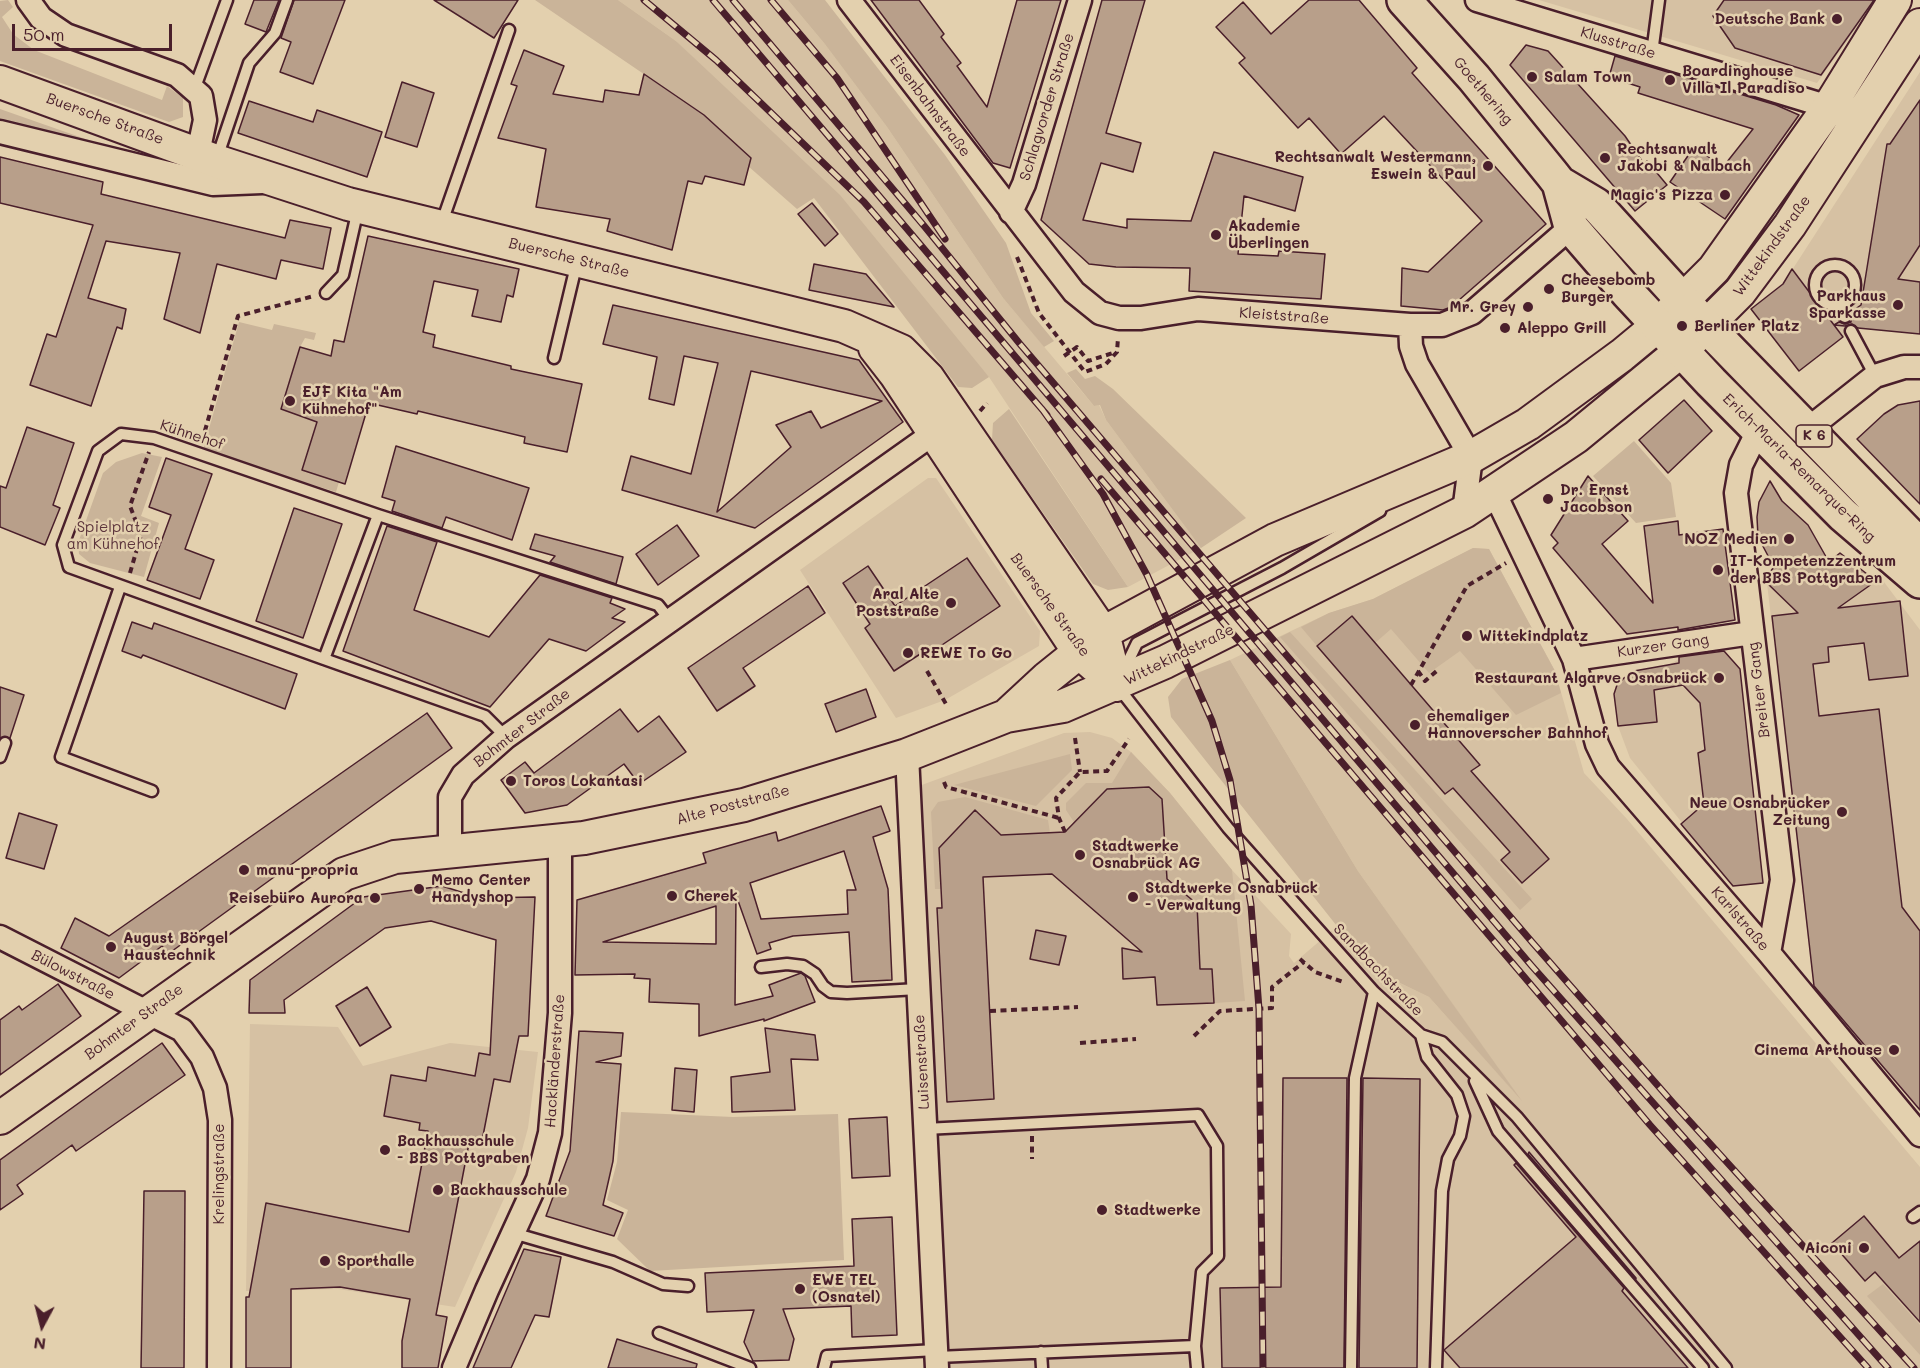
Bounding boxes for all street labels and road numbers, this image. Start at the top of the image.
street label: Klusstraße [1578,23,1658,63]
street label: Schlagvorder Straße [1016,31,1078,183]
street label: Eisenbahnstraße [886,51,974,161]
street label: Goethering [1450,54,1516,128]
street label: Buersche Straße [44,89,166,149]
street label: Wittekindstraße [1729,192,1815,300]
street label: Buersche Straße [507,234,631,282]
street label: Kleiststraße [1238,304,1330,328]
street label: Erich-Maria-Remarque-Ring [1719,390,1879,546]
street label: Kühnehof [158,416,226,454]
road number: K 6 [1796,425,1832,447]
street label: Buersche Straße [1006,550,1094,660]
street label: Wittekindstraße [1121,621,1237,689]
street label: Kurzer Gang [1616,631,1710,661]
street label: Breiter Gang [1744,641,1774,739]
street label: Bohmter Straße [470,685,574,771]
street label: Alte Poststraße [674,781,792,829]
street label: Karlstraße [1707,883,1773,955]
street label: Sandbachstraße [1329,920,1427,1020]
street label: Bülowstraße [28,946,118,1004]
street label: Bohmter Straße [81,980,187,1064]
street label: Hackländerstraße [541,993,569,1129]
street label: Luisenstraße [911,1014,933,1110]
street label: Krelingstraße [210,1124,228,1224]

